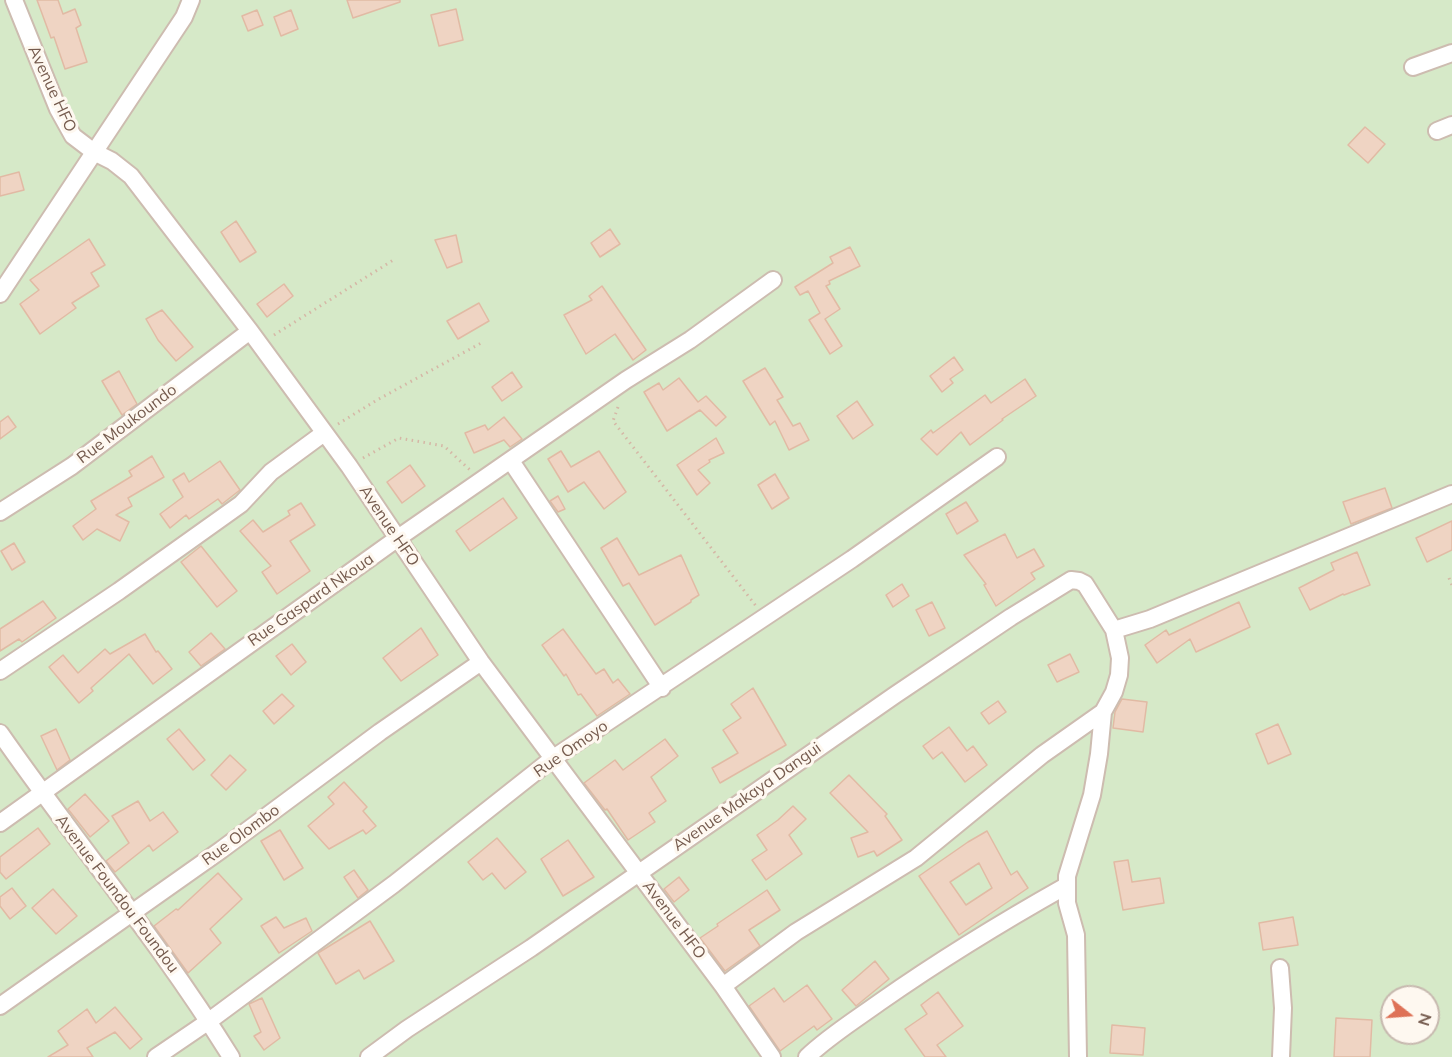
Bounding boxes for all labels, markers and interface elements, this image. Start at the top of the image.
street label: Avenue HFO [24,43,80,135]
street label: Rue Moukoundo [73,380,181,468]
street label: Avenue HFO [355,482,423,570]
street label: Rue Gaspard Nkoua [244,549,378,651]
street label: Rue Omoyo [530,716,612,782]
street label: Avenue Makaya Dangui [669,738,825,856]
street label: Rue Olombo [198,800,284,870]
street label: Avenue Foundou Foundou [51,811,183,977]
street label: Avenue HFO [638,877,710,963]
north arrow [1380,985,1440,1045]
text: N [1414,1011,1437,1028]

